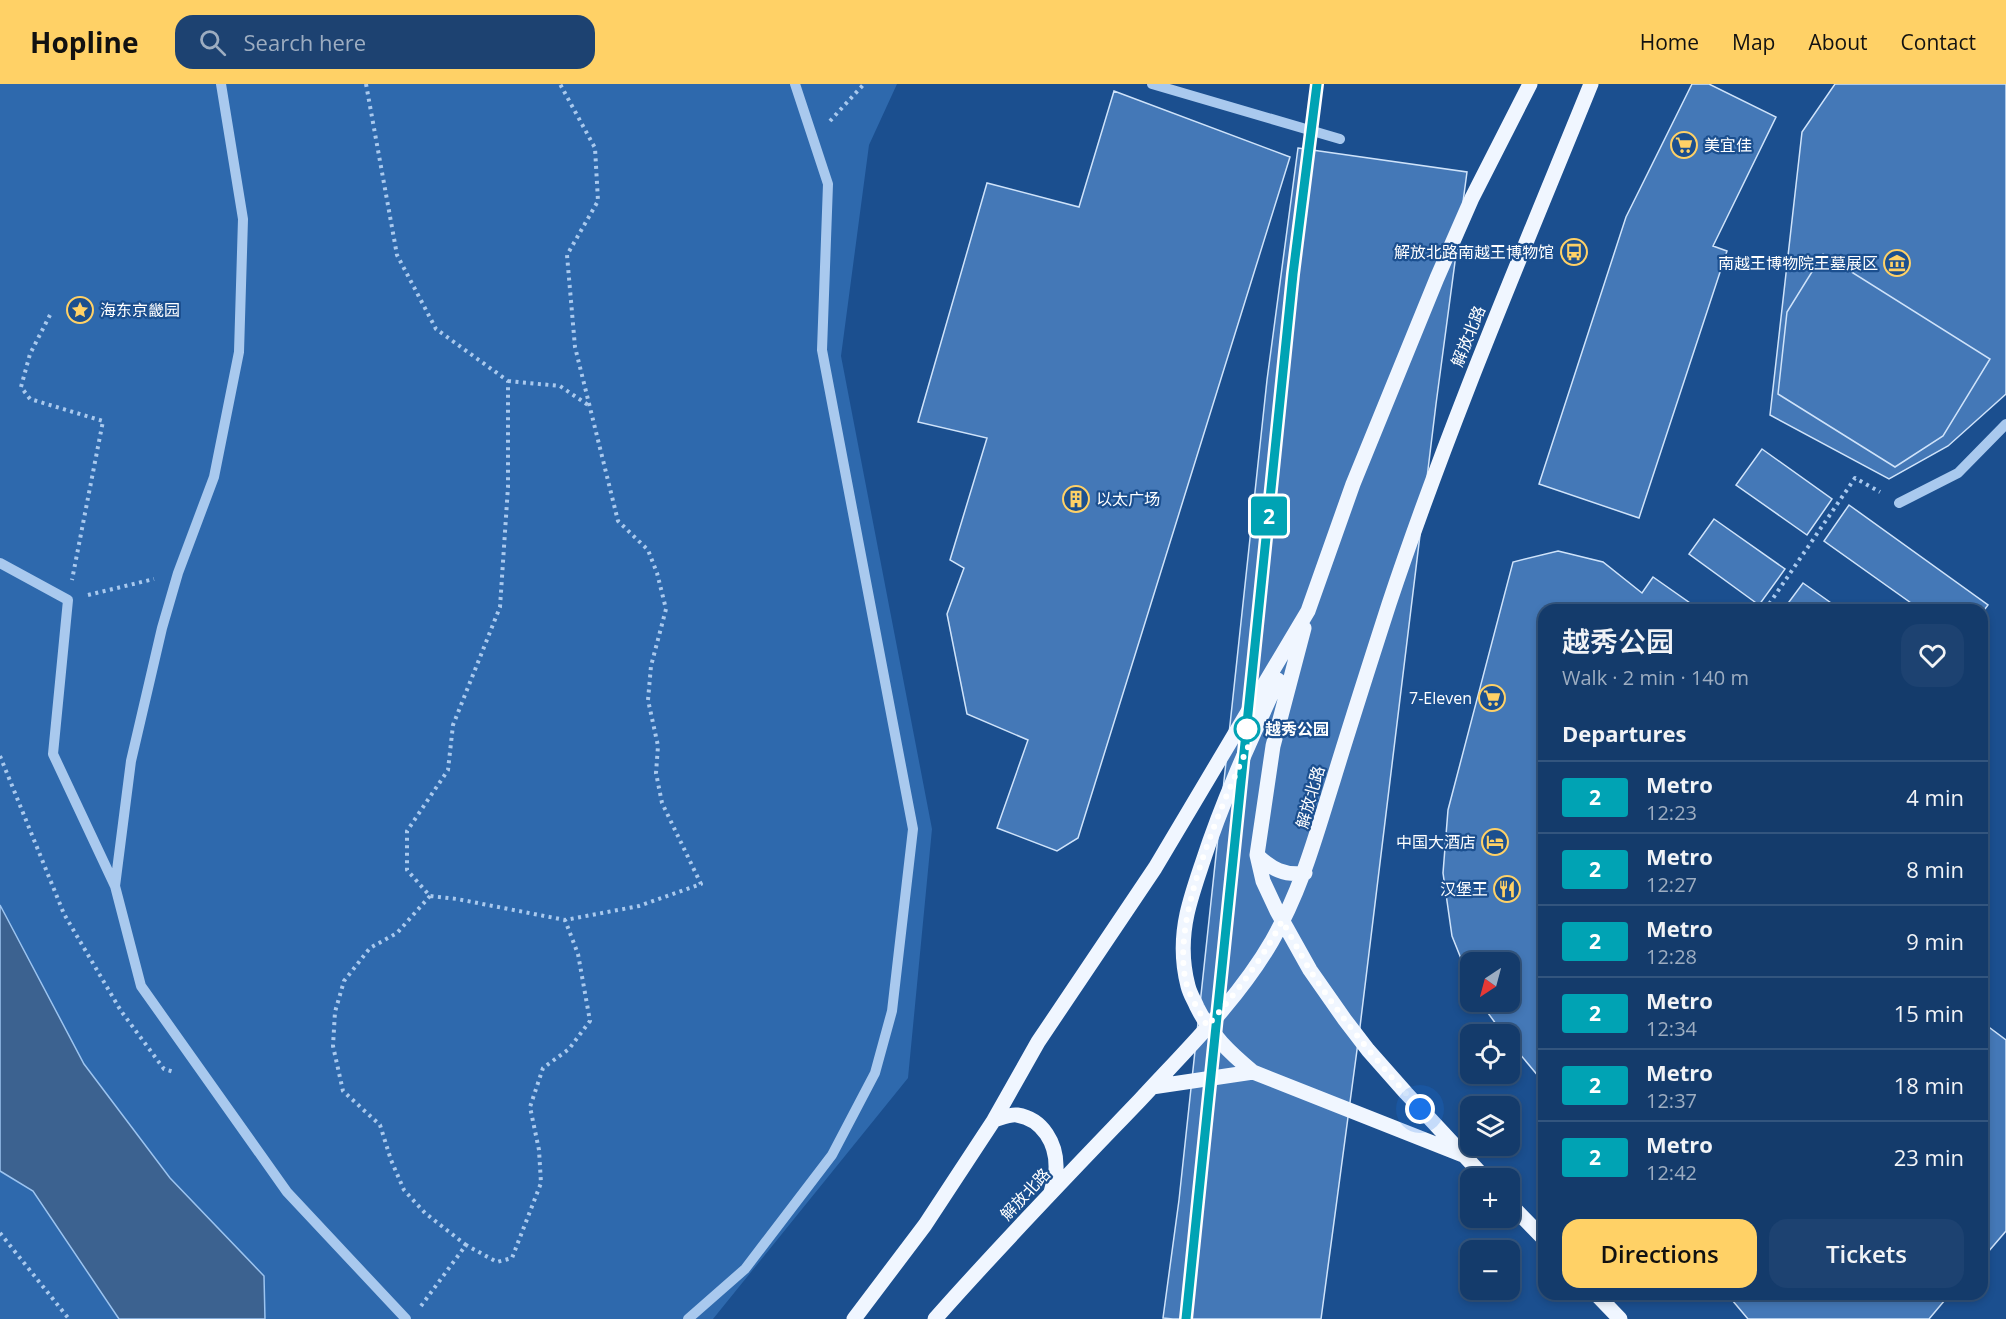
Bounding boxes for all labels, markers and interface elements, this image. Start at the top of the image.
search box [175,15,595,69]
text: Hopline [30,23,139,61]
icon: search [196,26,229,59]
text: Search here [244,27,366,57]
text: Home [1640,28,1699,56]
text: Map [1732,28,1775,56]
text: About [1808,28,1868,56]
text: Contact [1901,28,1976,56]
supermarket icon: 美宜佳 [1669,130,1699,160]
place label: 美宜佳 [1704,134,1752,156]
bus stop icon: 解放北路南越王博物馆 [1559,237,1589,267]
place label: 解放北路南越王博物馆 [1394,241,1554,263]
museum icon: 南越王博物院王墓展区 [1882,248,1912,278]
place label: 南越王博物院王墓展区 [1718,252,1878,274]
place icon: 海东京畿园 [65,295,95,325]
place label: 海东京畿园 [100,299,180,321]
street label: 解放北路 [1446,302,1490,370]
building icon: 以太广场 [1061,484,1091,514]
place label: 以太广场 [1096,488,1160,510]
line badge: 2 [1250,496,1288,536]
text: 2 [1263,502,1275,530]
text: 越秀公园 [1562,622,1674,660]
button: heart [1901,624,1964,687]
text: Walk · 2 min · 140 m [1562,664,1749,691]
supermarket icon: 7-Eleven [1477,683,1507,713]
place label: 7-Eleven [1409,687,1472,709]
marker: 越秀公园 [1234,716,1260,742]
place label: 越秀公园 [1265,718,1329,740]
text: Departures [1562,718,1686,748]
street label: 解放北路 [1291,763,1329,831]
text: Metro [1646,769,1713,799]
text: 4 min [1906,782,1964,812]
text: 2 [1589,783,1601,811]
text: 12:23 [1646,799,1697,826]
hotel icon: 中国大酒店 [1480,827,1510,857]
place label: 中国大酒店 [1396,831,1476,853]
text: Metro [1646,841,1713,871]
text: 8 min [1906,854,1964,884]
text: 2 [1589,855,1601,883]
text: 12:27 [1646,871,1697,898]
restaurant icon: 汉堡王 [1492,874,1522,904]
place label: 汉堡王 [1440,878,1488,900]
text: Metro [1646,913,1713,943]
text: 9 min [1906,926,1964,956]
text: 2 [1589,927,1601,955]
text: 12:28 [1646,943,1697,970]
north arrow [1460,952,1520,1012]
map controls [1460,952,1520,1300]
text: Metro [1646,985,1713,1015]
text: 15 min [1894,998,1964,1028]
text: 2 [1589,999,1601,1027]
text: 12:34 [1646,1015,1697,1042]
button: locate [1460,1024,1520,1084]
text: Metro [1646,1057,1713,1087]
text: 18 min [1894,1070,1964,1100]
text: 2 [1589,1071,1601,1099]
text: 12:37 [1646,1087,1697,1114]
your location [1405,1094,1435,1124]
button: layers [1460,1096,1520,1156]
text: Metro [1646,1129,1713,1159]
text: 23 min [1894,1142,1964,1172]
text: 2 [1589,1143,1601,1171]
text: 12:42 [1646,1159,1697,1186]
street label: 解放北路 [995,1163,1055,1225]
button: + [1460,1168,1520,1228]
button: Directions [1562,1219,1757,1288]
button: Tickets [1769,1219,1964,1288]
button: − [1460,1240,1520,1300]

